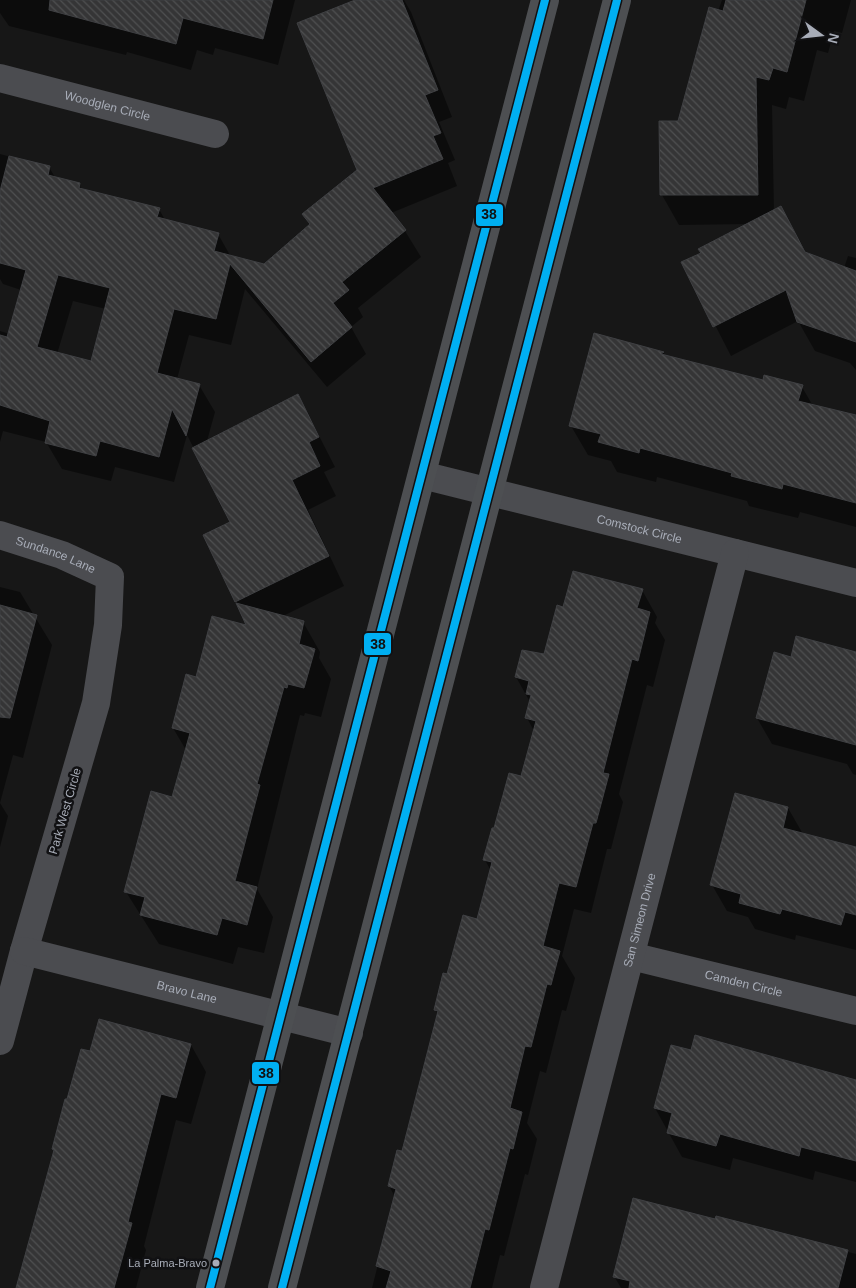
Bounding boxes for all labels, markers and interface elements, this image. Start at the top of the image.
north arrow [796,10,846,60]
text: N [825,31,843,45]
street label: Woodglen Circle [63,88,152,124]
line badge: 38 [475,203,504,227]
text: 38 [481,206,497,222]
street label: Comstock Circle [595,512,684,547]
street label: Sundance Lane [14,534,98,576]
line badge: 38 [363,632,392,656]
text: 38 [370,636,386,652]
street label: Park West Circle [46,766,84,856]
street label: San Simeon Drive [621,871,659,969]
street label: Camden Circle [703,967,784,1000]
street label: Bravo Lane [155,978,219,1006]
line badge: 38 [251,1061,280,1085]
text: 38 [258,1065,274,1081]
place label: La Palma-Bravo [128,1257,207,1269]
marker: La Palma-Bravo [211,1258,221,1268]

